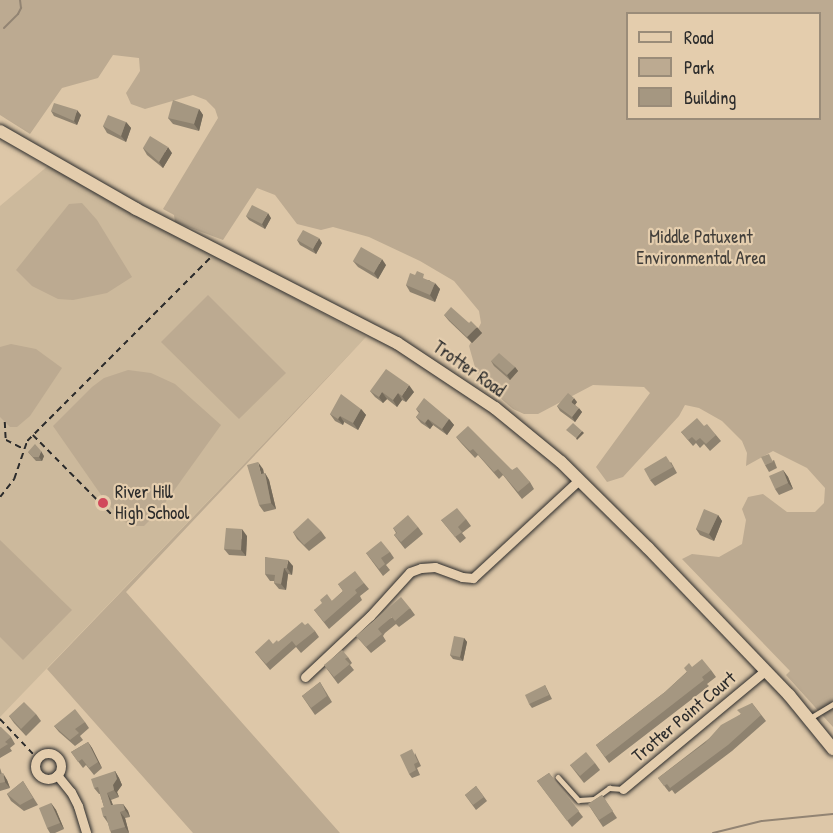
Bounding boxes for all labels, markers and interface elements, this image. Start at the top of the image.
legend [626,12,821,120]
text: Road [684,25,714,50]
text: Park [684,55,714,80]
text: Building [684,85,736,110]
park label: Middle Patuxent Environmental Area [636,227,766,270]
street label: Trotter Road [429,336,509,402]
place label: River Hill High School [115,482,189,524]
marker: River Hill High School [96,496,110,510]
street label: Trotter Point Court [628,667,740,767]

